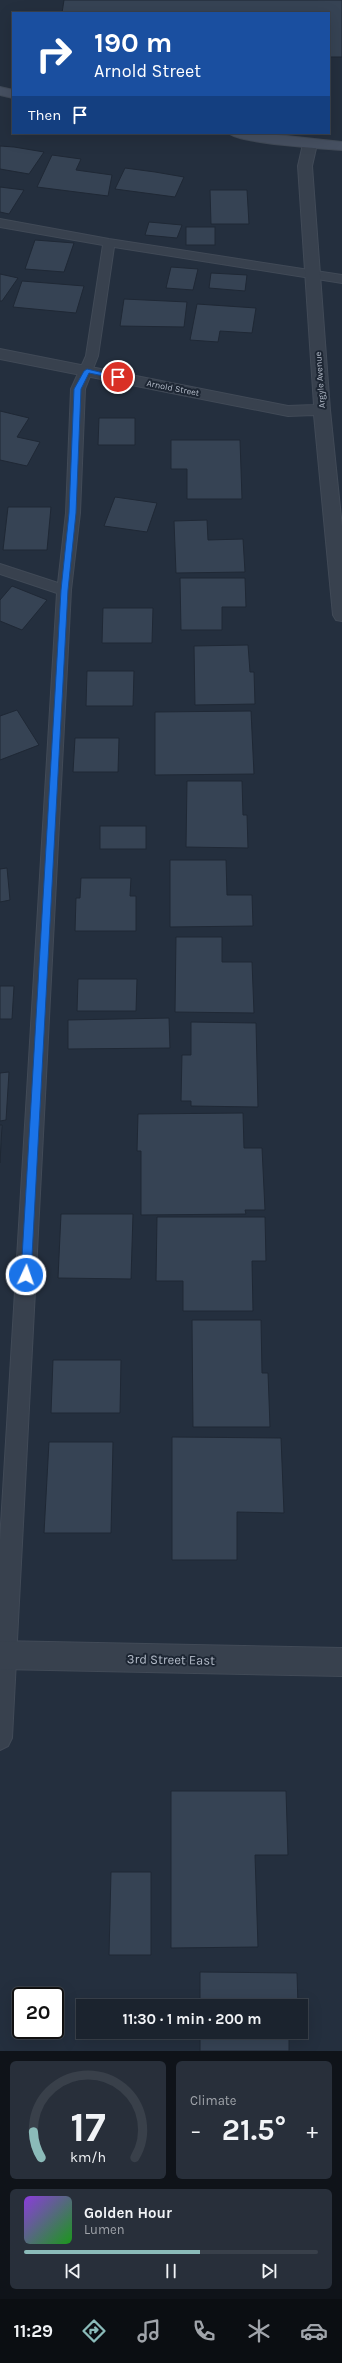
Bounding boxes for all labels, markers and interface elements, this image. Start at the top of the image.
text: 190 m [94,26,172,59]
icon: right [28,28,80,80]
text: Arnold Street [94,60,201,82]
icon: arrive [69,104,91,126]
text: Then [28,106,61,124]
street label: Argyle Avenue [313,351,327,409]
pin [101,360,135,394]
icon: arrive [107,366,129,388]
street label: Arnold Street [146,378,201,398]
position arrow [5,1254,47,1296]
street label: 3rd Street East [127,1651,215,1668]
speed limit sign: 20 [12,1987,64,2039]
text: 11:30 · 1 min · 200 m [123,2010,261,2028]
text: Climate [190,2093,236,2108]
text: 17 [70,2103,106,2151]
text: 21.5° [222,2112,286,2148]
text: − [190,2118,202,2144]
text: + [306,2118,318,2144]
text: km/h [70,2149,106,2166]
text: Golden Hour [84,2204,172,2222]
text: Lumen [84,2222,125,2237]
icon: previous [62,2260,84,2282]
icon: pause [160,2260,182,2282]
icon: next [258,2260,280,2282]
icon: directions [80,2317,108,2345]
icon: music [135,2317,163,2345]
icon: phone [190,2317,218,2345]
icon: climate [245,2317,273,2345]
icon: car [300,2317,328,2345]
text: 11:29 [14,2320,53,2342]

